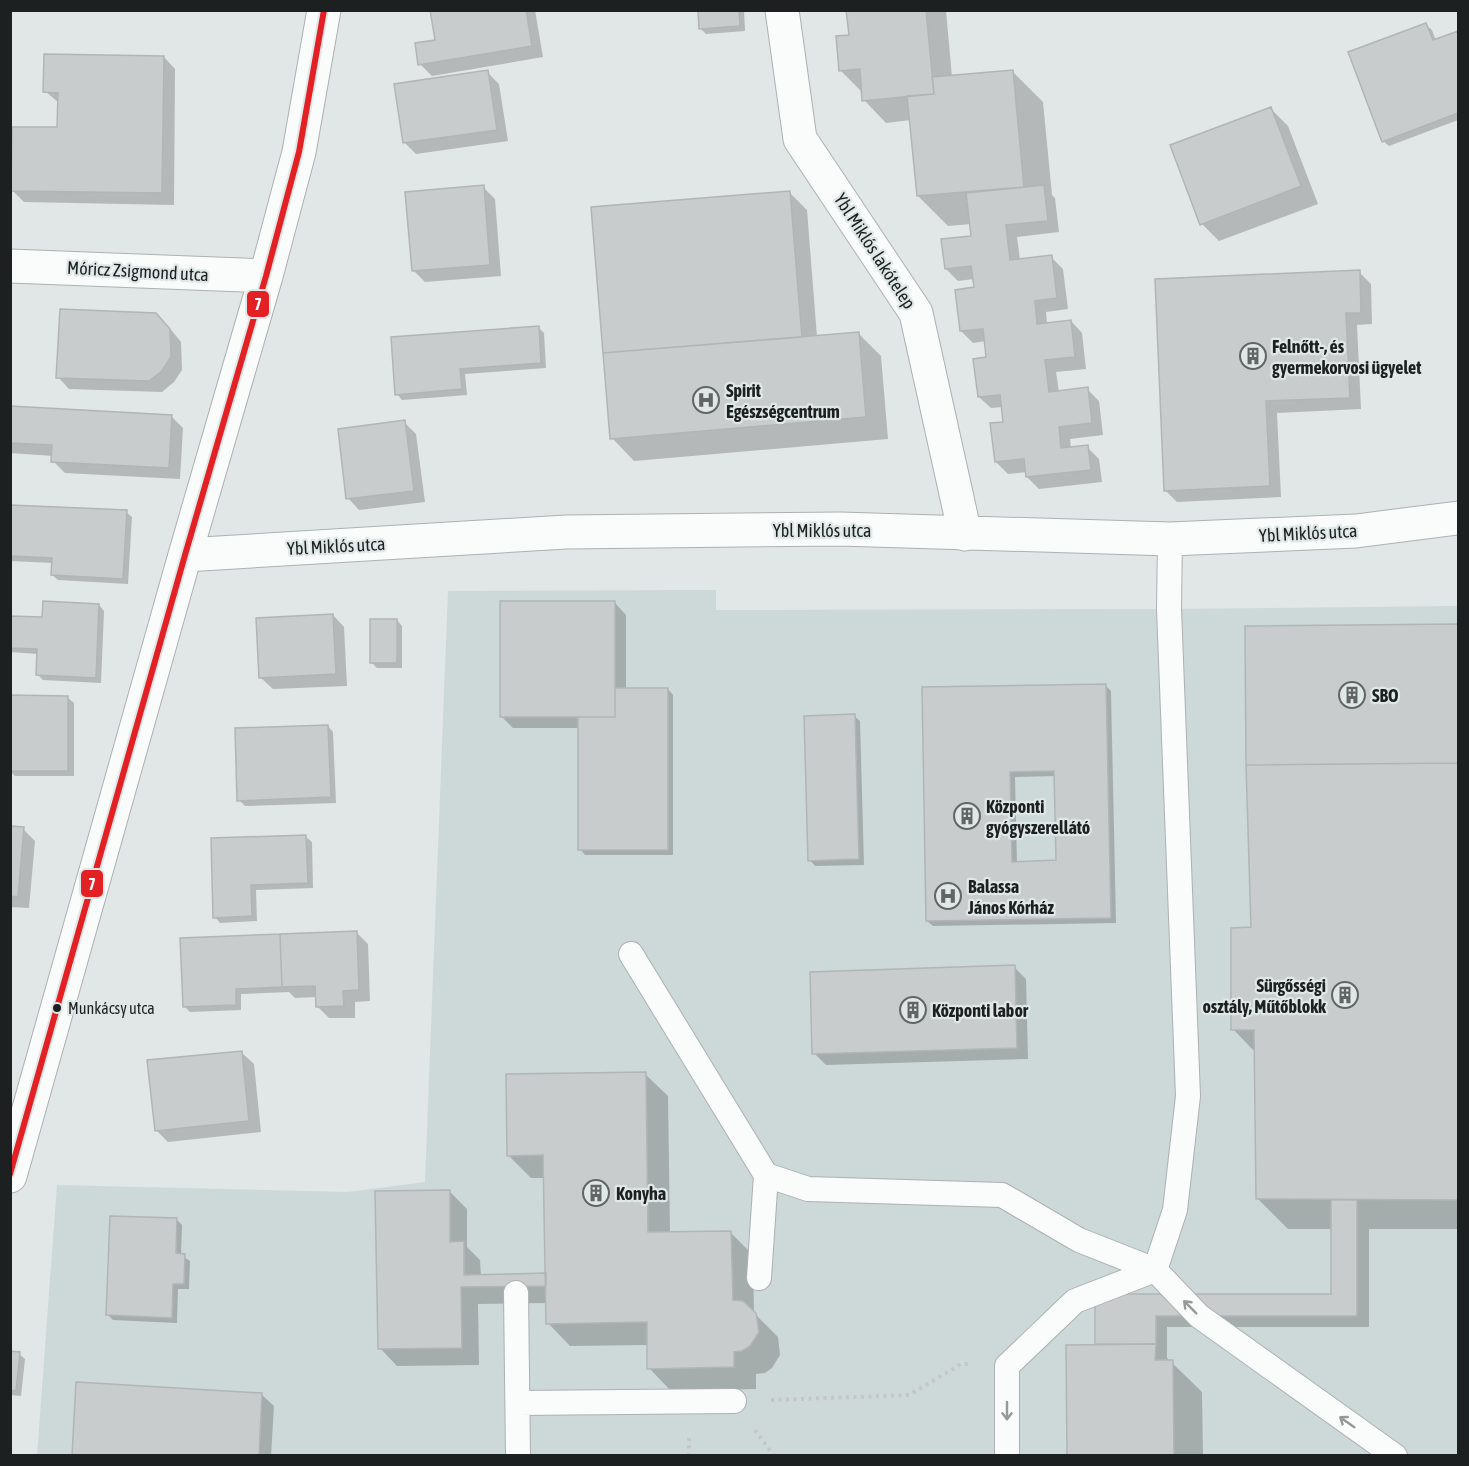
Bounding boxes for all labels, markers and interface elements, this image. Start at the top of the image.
street label: Ybl Miklós lakótelep [830,189,920,313]
street label: Móricz Zsigmond utca [67,257,209,285]
line badge: 7 [246,290,270,318]
text: 7 [254,295,262,313]
place label: Felnőtt-, és gyermekorvosi ügyelet [1272,336,1422,378]
building icon: Felnőtt-, és gyermekorvosi ügyelet [1238,341,1268,371]
place label: Spirit Egészségcentrum [726,380,840,422]
hospital icon: Spirit Egészségcentrum [691,385,721,415]
street label: Ybl Miklós utca [773,520,871,541]
street label: Ybl Miklós utca [1258,520,1358,546]
street label: Ybl Miklós utca [286,533,386,559]
building icon: SBO [1337,680,1367,710]
place label: SBO [1372,685,1399,706]
place label: Központi gyógyszerellátó [986,796,1090,838]
building icon: Központi gyógyszerellátó [952,801,982,831]
line badge: 7 [80,869,104,898]
text: 7 [88,875,96,893]
place label: Balassa János Kórház [967,876,1054,918]
hospital icon: Balassa János Kórház [933,881,963,911]
place label: Sürgősségi osztály, Műtőblokk [1202,975,1327,1017]
building icon: Sürgősségi osztály, Műtőblokk [1330,980,1360,1010]
building icon: Központi labor [898,995,928,1025]
place label: Munkácsy utca [68,999,155,1018]
place label: Központi labor [932,1000,1029,1021]
marker: Munkácsy utca [51,1002,63,1014]
building icon: Konyha [581,1178,611,1208]
place label: Konyha [616,1183,666,1204]
one-way arrow [1182,1299,1197,1314]
one-way arrow [1001,1400,1013,1420]
one-way arrow [1340,1415,1356,1428]

